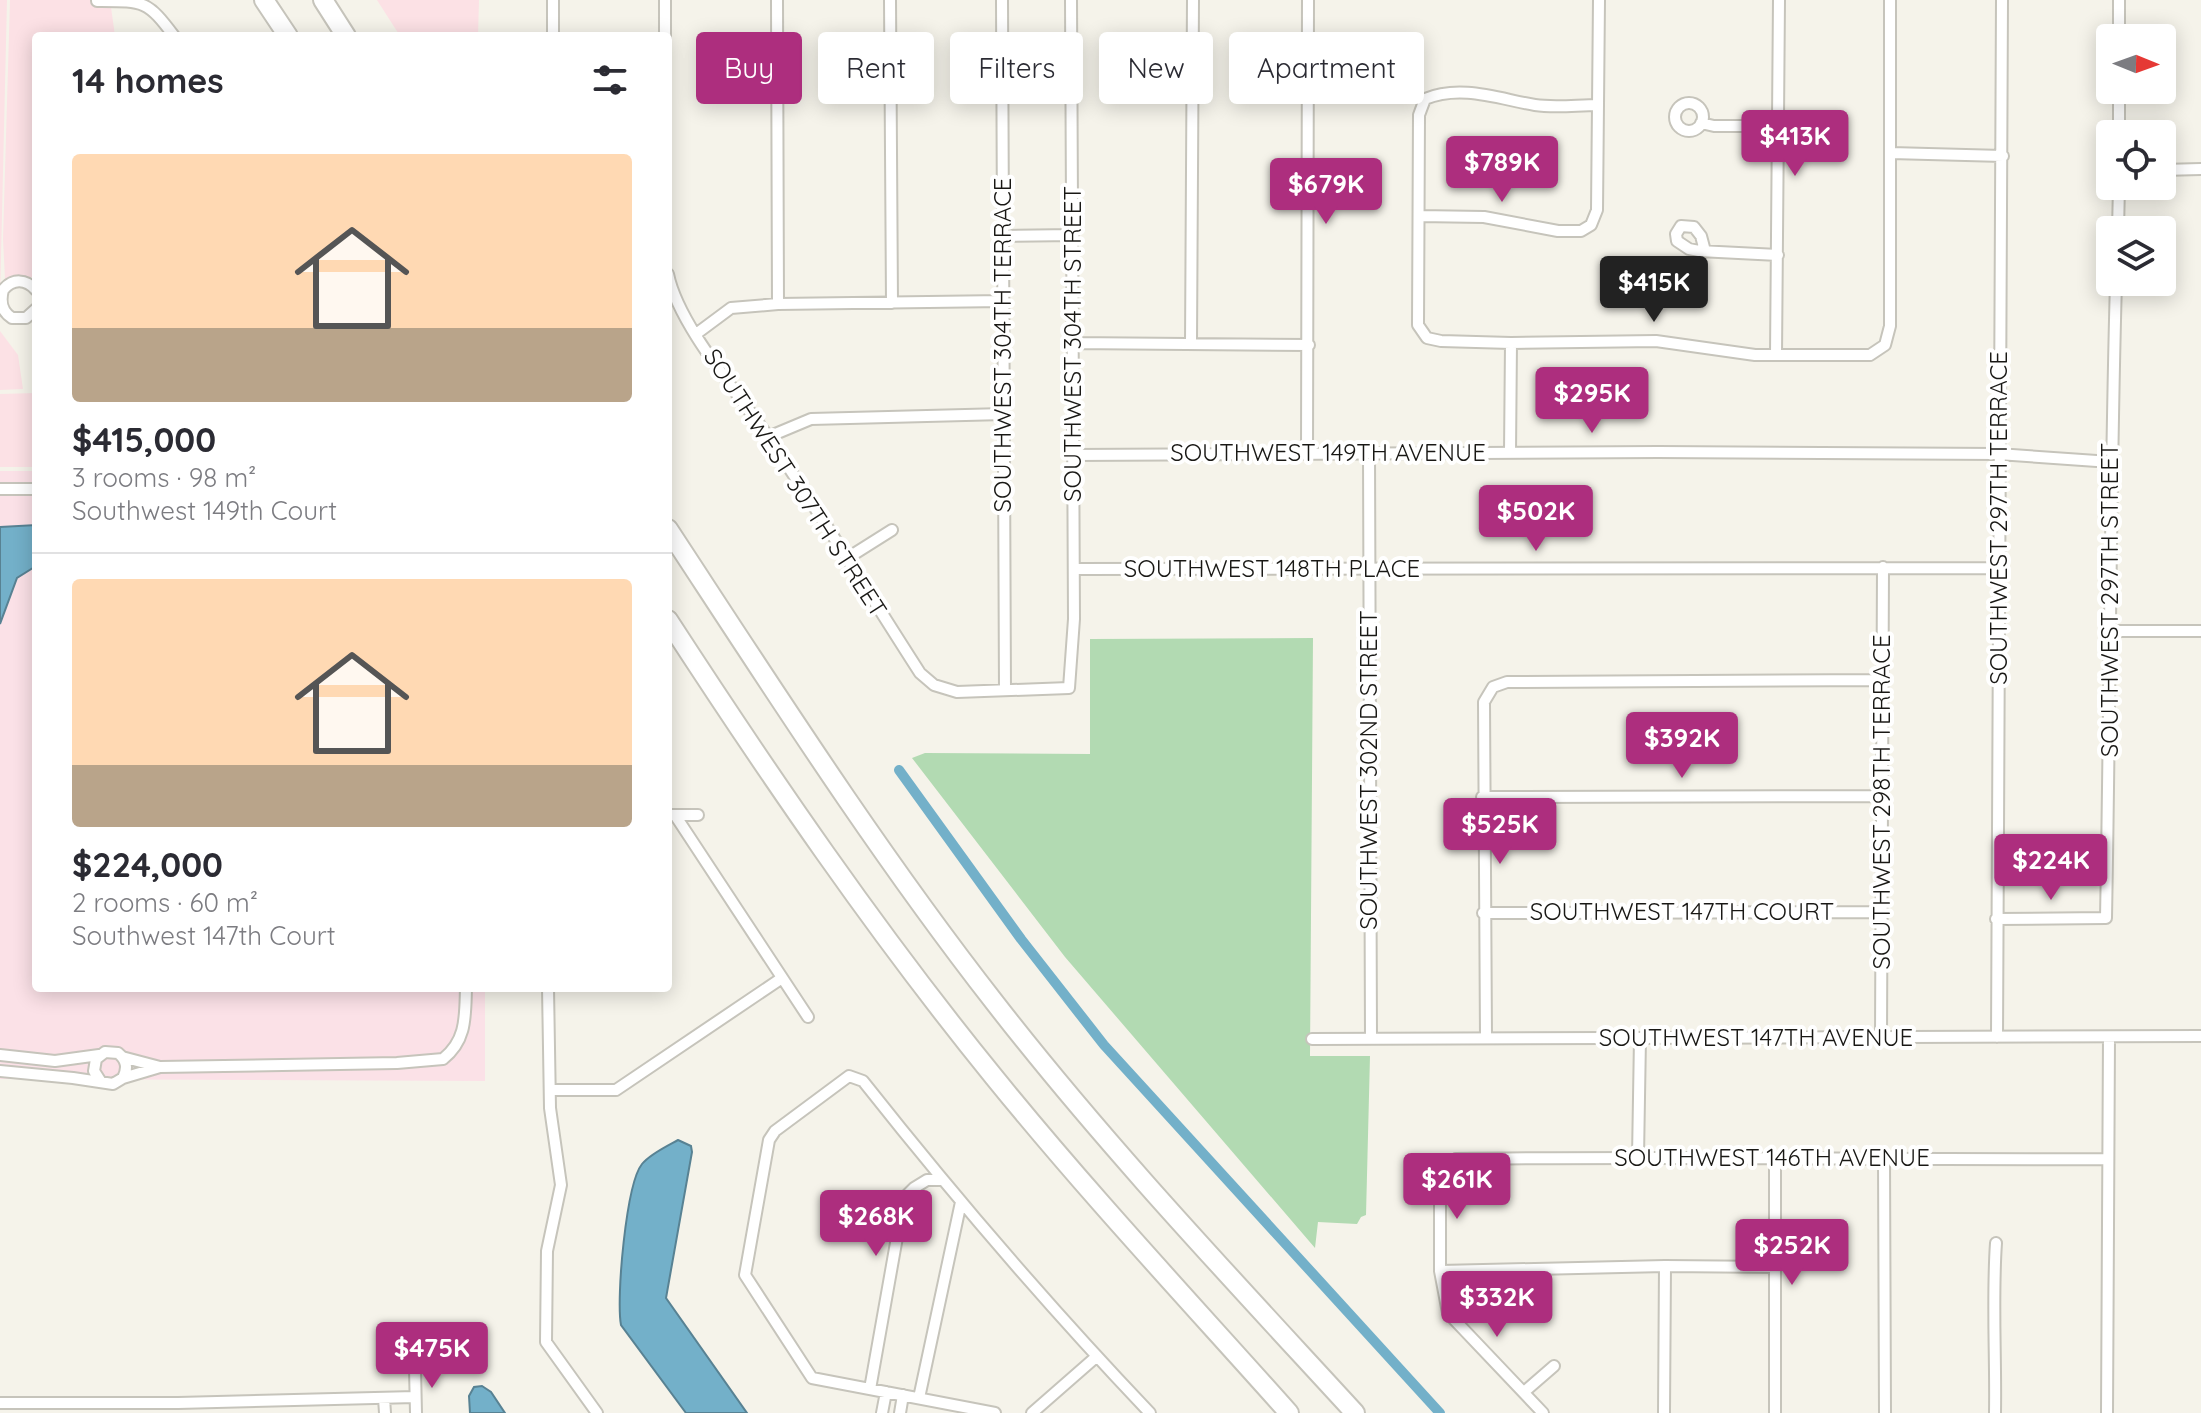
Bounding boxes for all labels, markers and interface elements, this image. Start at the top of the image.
north arrow [2096,24,2176,104]
map controls [2096,24,2176,296]
chip: Buy [696,32,802,104]
chip: Rent [818,32,934,104]
chip: Filters [950,32,1083,104]
chip: New [1099,32,1213,104]
chip: Apartment [1229,32,1424,104]
icon: filters [588,58,632,102]
text: 14 homes [72,59,224,102]
pin: $413K [1739,110,1851,178]
text: $413K [1759,119,1831,152]
button: locate [2096,120,2176,200]
pin: $789K [1446,136,1558,204]
text: $789K [1464,145,1540,178]
pin: $679K [1270,158,1382,226]
text: $679K [1288,167,1364,200]
street label: SOUTHWEST 304TH TERRACE [987,178,1017,512]
street label: SOUTHWEST 304TH STREET [1057,186,1087,502]
icon: home [280,206,424,350]
button: layers [2096,216,2176,296]
pin: $415K [1598,256,1710,324]
text: $415K [1618,265,1690,298]
street label: SOUTHWEST 307TH STREET [698,343,894,622]
street label: SOUTHWEST 297TH TERRACE [1983,351,2013,685]
pin: $295K [1536,367,1648,435]
text: $295K [1553,376,1631,409]
text: $415,000 [72,418,216,461]
street label: SOUTHWEST 149TH AVENUE [1170,437,1486,467]
street label: SOUTHWEST 297TH STREET [2094,443,2124,757]
text: 3 rooms · 98 m² [72,461,256,494]
pin: $502K [1480,485,1592,553]
text: Southwest 149th Court [72,494,337,527]
text: $502K [1497,494,1575,527]
street label: SOUTHWEST 148TH PLACE [1124,553,1420,583]
street label: SOUTHWEST 302ND STREET [1353,610,1383,930]
icon: home [280,631,424,775]
street label: SOUTHWEST 298TH TERRACE [1866,634,1896,970]
pin: $392K [1626,712,1738,780]
text: $392K [1644,721,1720,754]
pin: $525K [1444,798,1556,866]
text: $525K [1461,807,1539,840]
pin: $224K [1995,834,2107,902]
text: $224,000 [72,843,223,886]
text: $224K [2012,843,2090,876]
text: 2 rooms · 60 m² [72,886,258,919]
street label: SOUTHWEST 147TH COURT [1530,896,1834,926]
text: Southwest 147th Court [72,919,336,952]
street label: SOUTHWEST 147TH AVENUE [1599,1022,1913,1052]
street label: SOUTHWEST 146TH AVENUE [1614,1142,1930,1172]
pin: $261K [1401,1153,1513,1221]
text: $261K [1421,1162,1493,1195]
pin: $268K [820,1190,932,1258]
text: $268K [838,1199,914,1232]
pin: $252K [1736,1219,1848,1287]
text: $252K [1753,1228,1831,1261]
pin: $332K [1441,1271,1553,1339]
text: $332K [1459,1280,1535,1313]
pin: $475K [376,1322,488,1390]
text: $475K [394,1331,470,1364]

